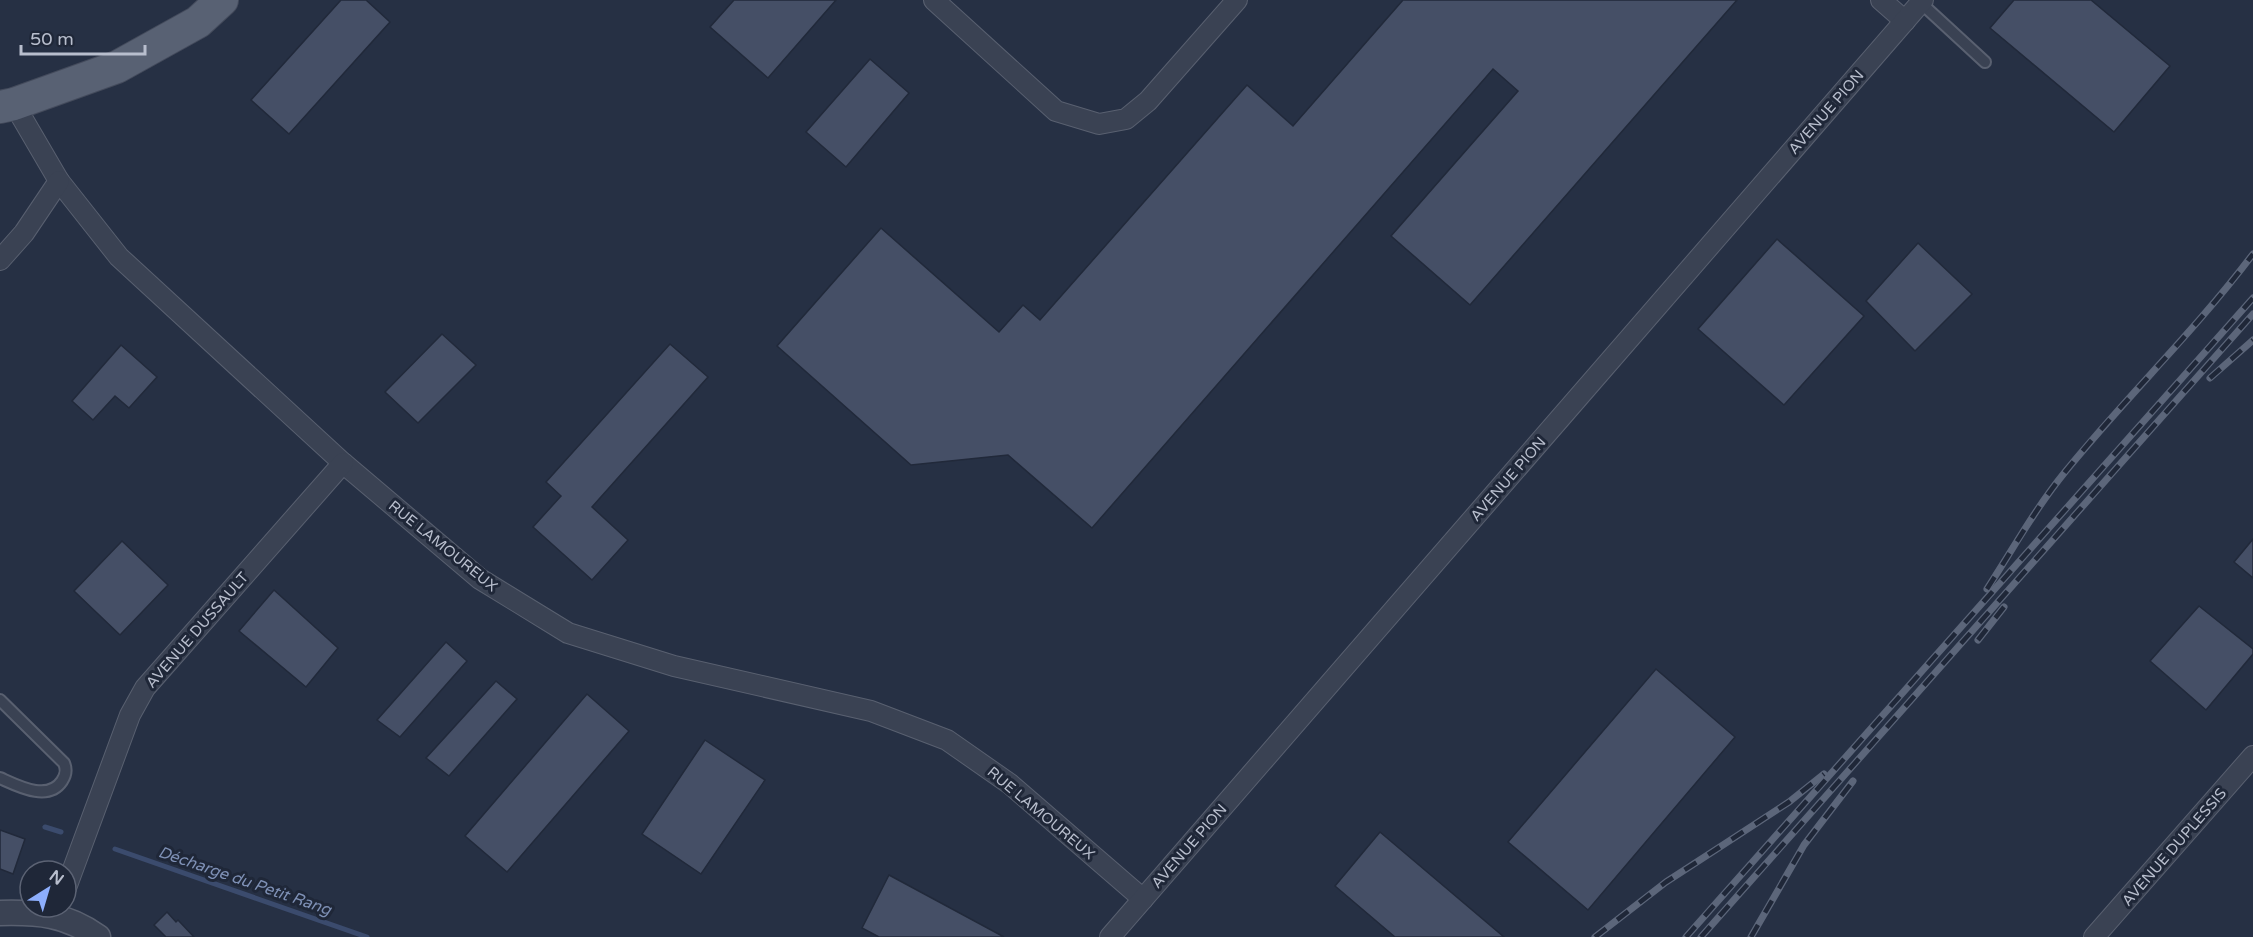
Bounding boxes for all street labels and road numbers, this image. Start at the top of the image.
street label: AVENUE PION [1784,66,1868,158]
street label: AVENUE PION [1466,433,1550,525]
street label: RUE LAMOUREUX [385,497,501,595]
street label: AVENUE DUSSAULT [142,568,252,692]
street label: RUE LAMOUREUX [984,763,1098,863]
street label: AVENUE DUPLESSIS [2118,784,2230,910]
street label: AVENUE PION [1147,800,1231,892]

